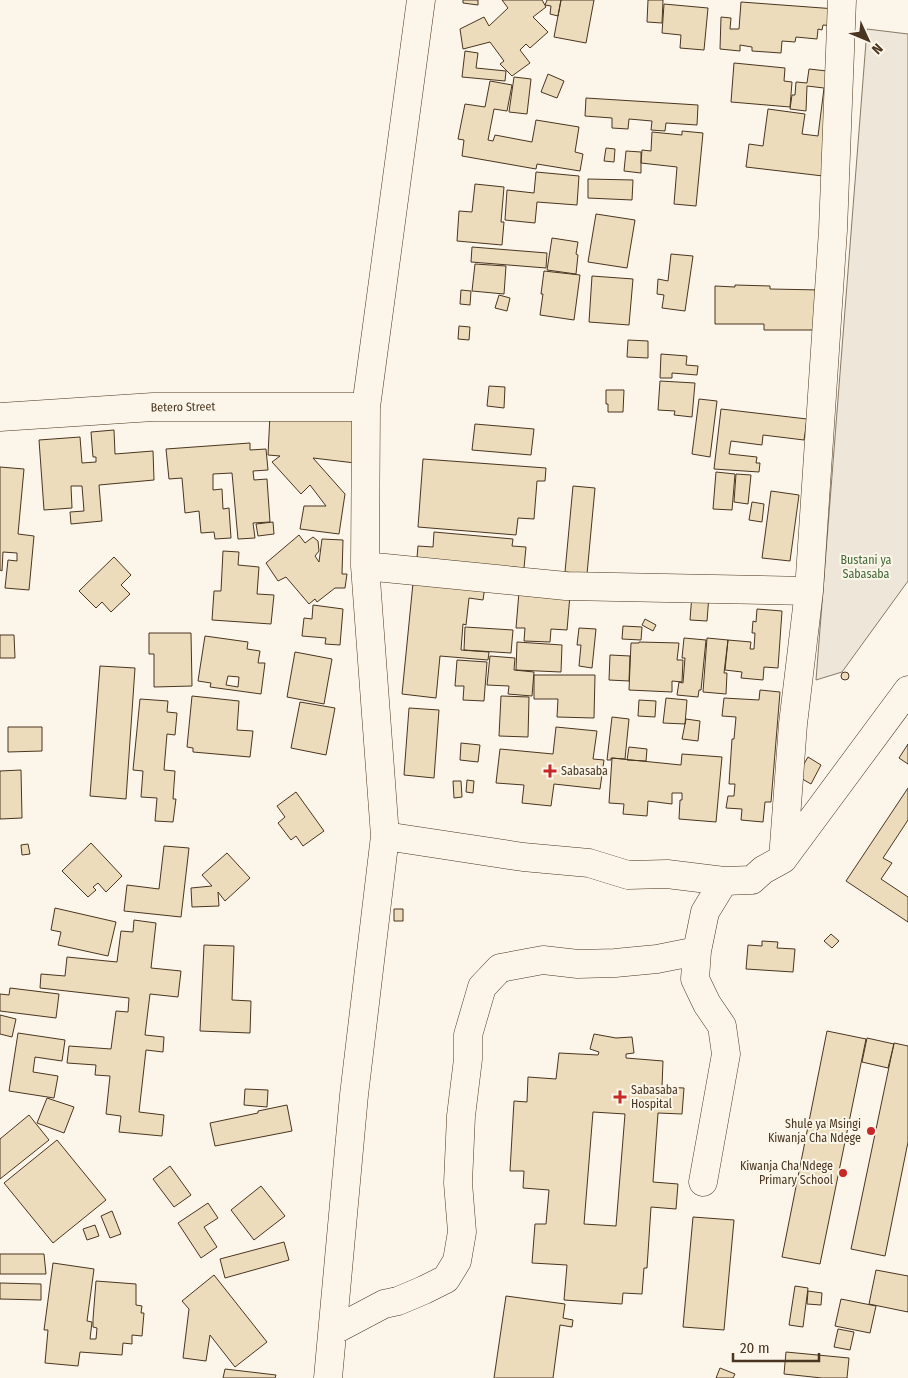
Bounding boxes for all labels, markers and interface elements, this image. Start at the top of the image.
north arrow [843,15,893,65]
text: N [868,40,886,58]
street label: Betero Street [151,399,216,415]
park label: Bustani ya Sabasaba [841,553,892,581]
marker: Sabasaba [543,764,557,778]
place label: Sabasaba [561,764,608,778]
place label: Sabasaba Hospital [631,1083,678,1111]
marker: Sabasaba Hospital [613,1090,627,1104]
place label: Shule ya Msingi Kiwanja Cha Ndege [768,1117,861,1145]
marker: Shule ya Msingi Kiwanja Cha Ndege [865,1125,877,1137]
place label: Kiwanja Cha Ndege Primary School [740,1159,833,1187]
marker: Kiwanja Cha Ndege Primary School [837,1167,849,1179]
scale bar [733,1330,819,1362]
text: 20 m [740,1339,770,1357]

